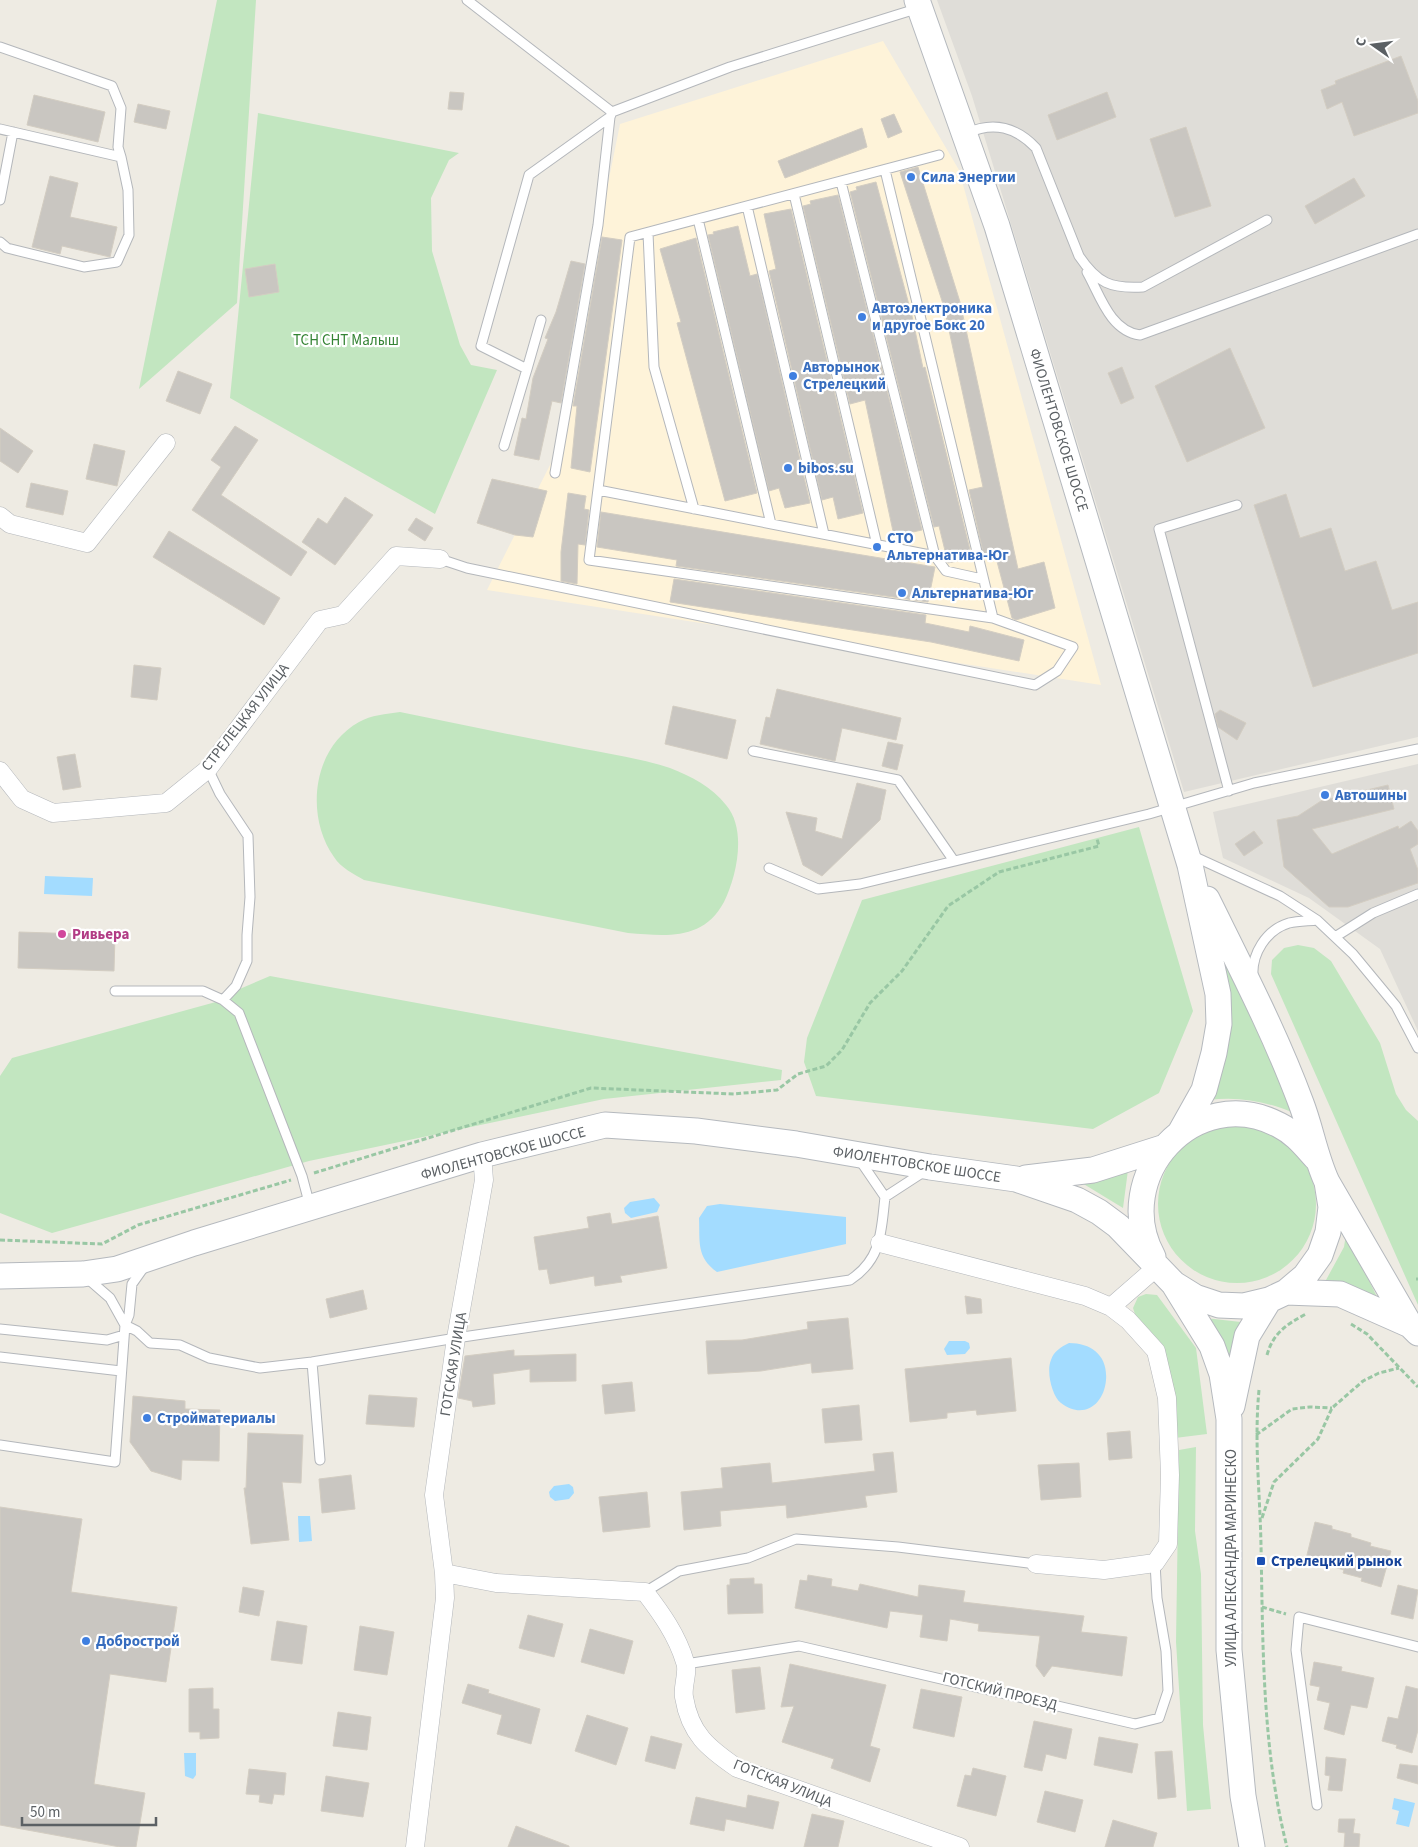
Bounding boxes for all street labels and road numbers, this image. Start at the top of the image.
street label: ФИОЛЕНТОВСКОЕ ШОССЕ [1024,346,1093,515]
street label: СТРЕЛЕЦКАЯ УЛИЦА [196,658,295,776]
street label: ФИОЛЕНТОВСКОЕ ШОССЕ [418,1121,588,1186]
street label: ФИОЛЕНТОВСКОЕ ШОССЕ [831,1141,1003,1188]
street label: ГОТСКАЯ УЛИЦА [435,1310,472,1418]
street label: УЛИЦА АЛЕКСАНДРА МАРИНЕСКО [1221,1449,1242,1667]
street label: ГОТСКИЙ ПРОЕЗД [940,1667,1060,1716]
street label: ГОТСКАЯ УЛИЦА [730,1754,836,1813]

